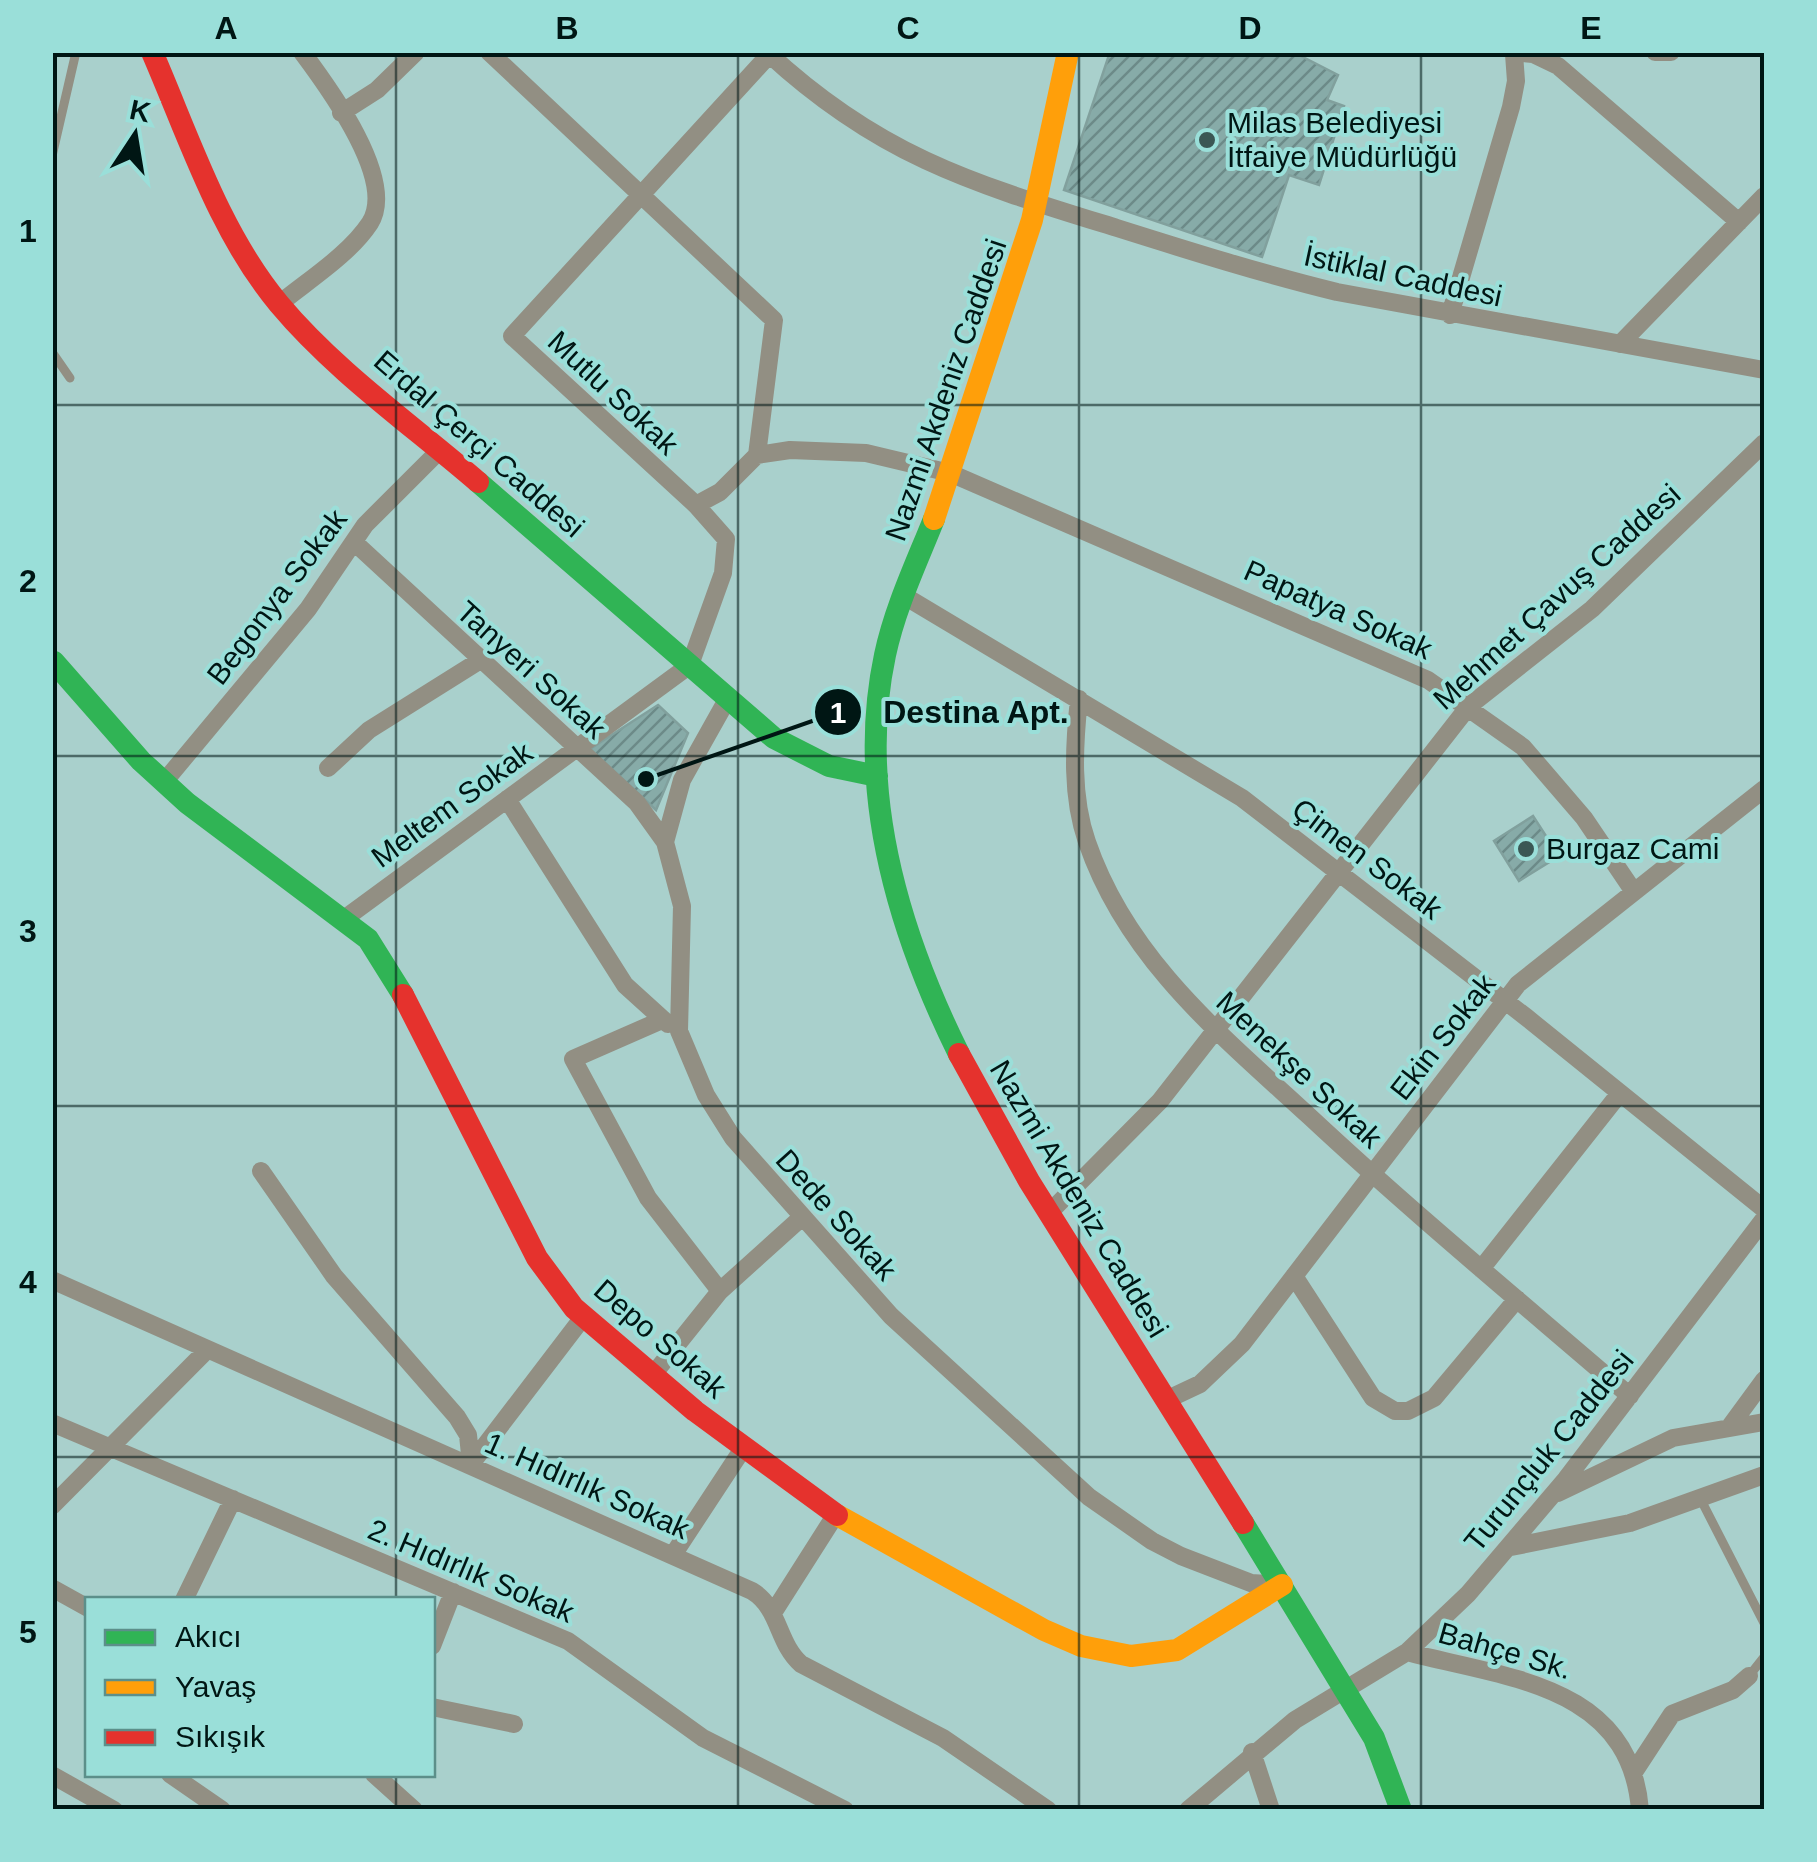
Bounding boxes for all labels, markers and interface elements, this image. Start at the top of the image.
text: A [214,10,238,46]
text: B [555,10,579,46]
text: C [896,10,920,46]
text: D [1238,10,1262,46]
text: E [1580,10,1602,46]
north arrow [85,85,185,185]
text: K [127,94,153,128]
place label: Milas Belediyesi İtfaiye Müdürlüğü [1227,106,1457,173]
marker: Milas Belediyesi İtfaiye Müdürlüğü [1196,129,1218,151]
text: 1 [19,213,37,249]
street label: Nazmi Akdeniz Caddesi [878,235,1013,545]
street label: İstiklal Caddesi [1301,238,1505,313]
street label: Mutlu Sokak [542,324,686,462]
street label: Erdal Çerçi Caddesi [368,344,591,544]
street label: Mehmet Çavuş Caddesi [1427,477,1687,716]
street label: Begonya Sokak [200,502,354,691]
street label: Papatya Sokak [1239,553,1438,666]
text: 2 [19,563,37,599]
street label: Tanyeri Sokak [450,594,613,746]
callout: Destina Apt. [813,681,1089,743]
text: Destina Apt. [883,694,1069,730]
text: 1 [830,696,846,729]
street label: Meltem Sokak [365,735,539,874]
street label: Çimen Sokak [1286,792,1449,926]
place label: Burgaz Cami [1546,832,1719,865]
marker: Burgaz Cami [1515,838,1537,860]
text: 3 [19,913,37,949]
street label: Ekin Sokak [1383,967,1502,1106]
street label: Menekşe Sokak [1210,985,1389,1155]
street label: Nazmi Akdeniz Caddesi [984,1054,1175,1343]
street label: Dede Sokak [769,1143,904,1287]
text: 4 [19,1264,37,1300]
street label: Depo Sokak [588,1273,734,1405]
street label: Turunçluk Caddesi [1457,1344,1640,1558]
street label: 1. Hıdırlık Sokak [480,1426,695,1546]
street label: 2. Hıdırlık Sokak [363,1512,580,1629]
legend [85,1597,435,1777]
text: 5 [19,1614,37,1650]
street label: Bahçe Sk. [1435,1616,1575,1685]
text: Akıcı [175,1620,242,1653]
text: Yavaş [175,1670,256,1703]
text: Sıkışık [175,1720,266,1753]

